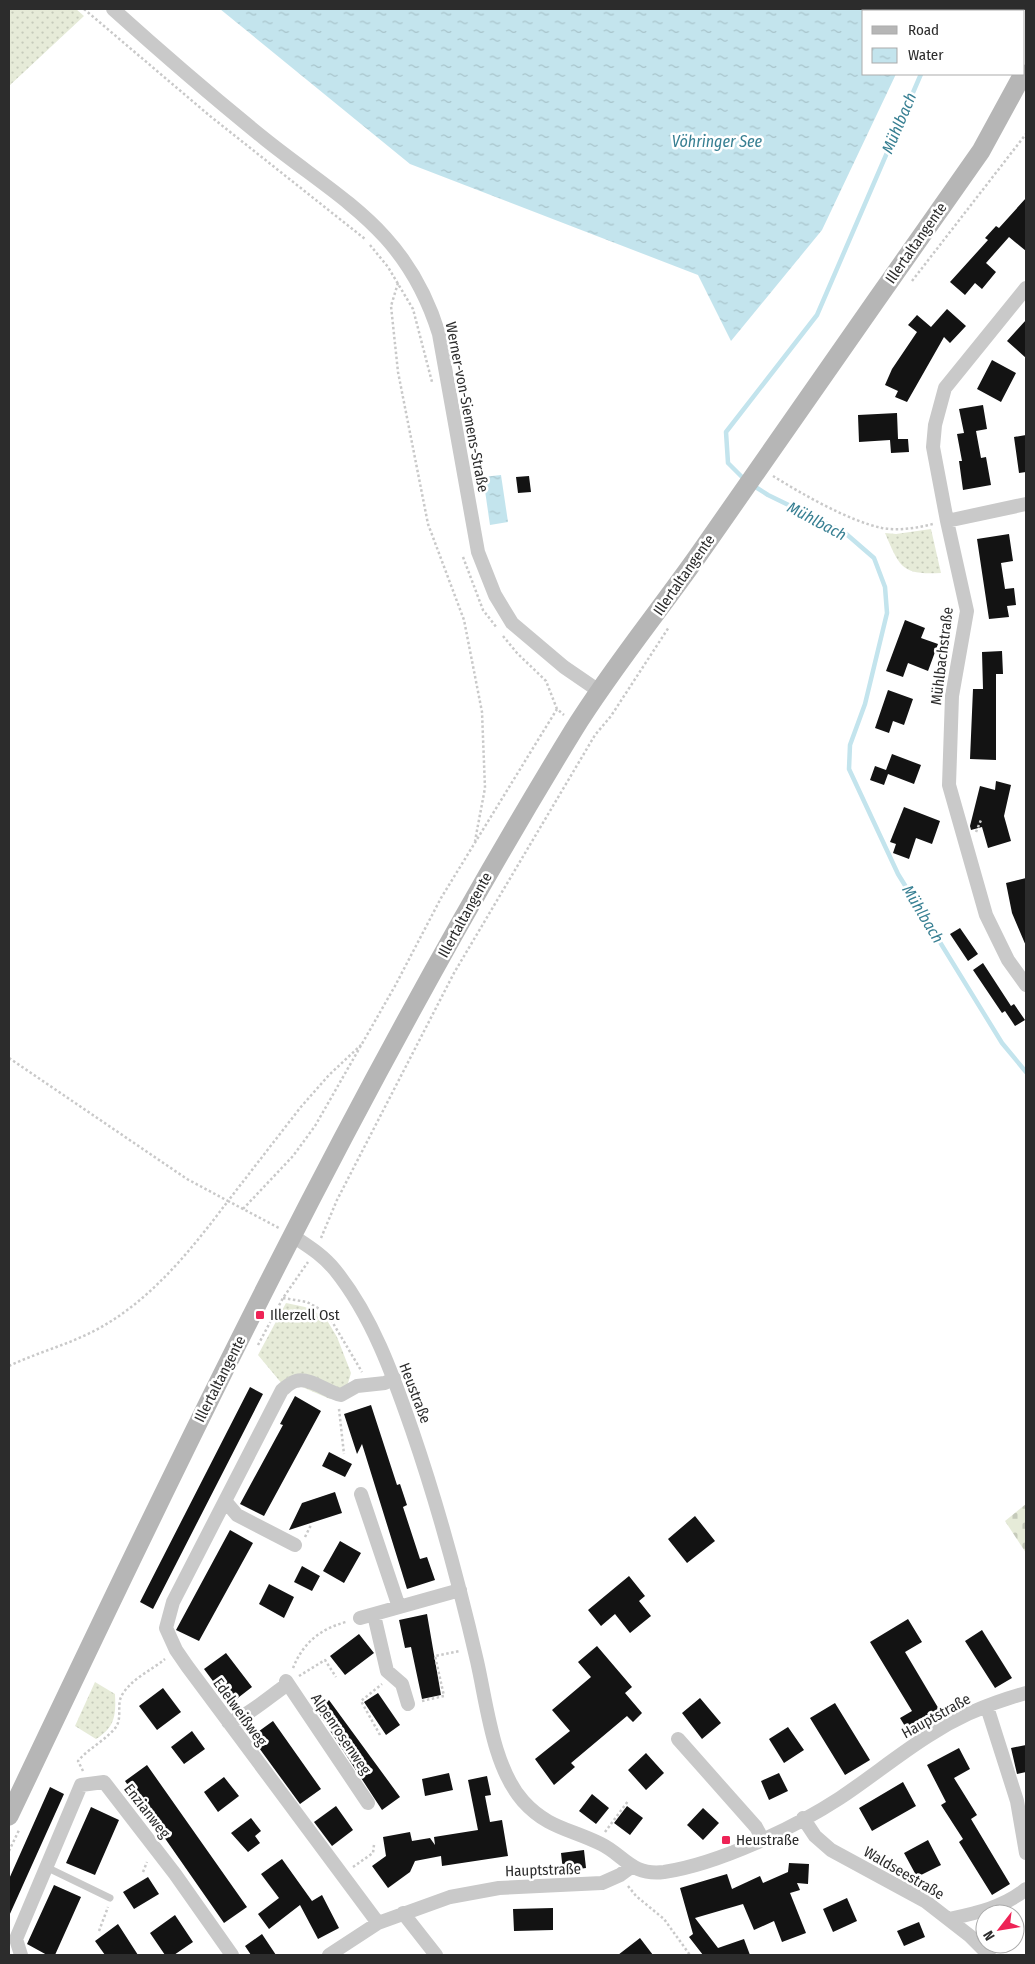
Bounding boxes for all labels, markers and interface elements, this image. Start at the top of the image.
legend [862,10,1025,75]
text: Road [908,21,939,39]
text: Water [908,46,944,64]
water label: Mühlbach [878,90,920,156]
water label: Vöhringer See [672,132,763,151]
street label: Illertaltangente [881,199,951,287]
street label: Werner-von-Siemens-Straße [442,320,492,494]
water label: Mühlbach [784,498,850,544]
street label: Illertaltangente [649,531,719,619]
street label: Mühlbachstraße [927,606,957,706]
street label: Illertaltangente [434,869,496,961]
water label: Mühlbach [898,882,948,946]
place label: Illerzell Ost [270,1306,340,1324]
marker: Illerzell Ost [254,1309,266,1321]
street label: Illertaltangente [190,1333,250,1425]
street label: Heustraße [395,1360,435,1426]
street label: Edelweißweg [209,1675,271,1749]
street label: Alpenrosenweg [307,1690,375,1778]
street label: Hauptstraße [898,1690,974,1742]
street label: Enzianweg [120,1780,174,1842]
place label: Heustraße [736,1831,799,1849]
marker: Heustraße [720,1834,732,1846]
street label: Waldseestraße [861,1843,947,1903]
street label: Hauptstraße [505,1860,581,1880]
north arrow [975,1904,1025,1954]
text: N [980,1927,999,1943]

